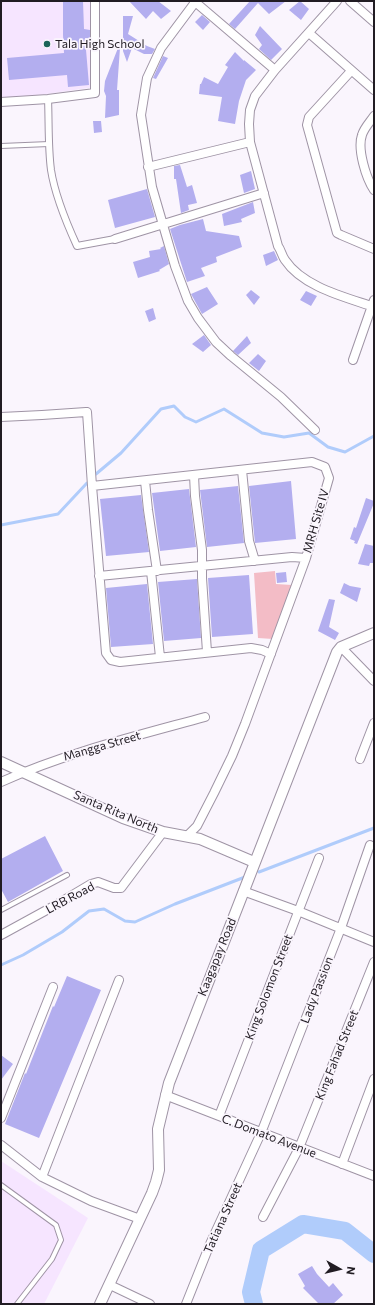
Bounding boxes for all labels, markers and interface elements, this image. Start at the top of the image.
place label: Tala High School [55,37,145,51]
marker: Tala High School [42,39,52,49]
street label: MRH Site IV [300,487,332,555]
street label: Mangga Street [62,728,142,764]
street label: Santa Rita North [71,788,161,836]
street label: LRB Road [43,879,97,917]
street label: Kaagapay Road [195,916,239,998]
street label: King Solomon Street [242,932,296,1042]
street label: Lady Passion [298,955,336,1025]
street label: King Fahad Street [312,1008,362,1102]
street label: C. Domato Avenue [220,1111,318,1161]
street label: Tatiana Street [201,1180,245,1256]
north arrow [319,1249,359,1289]
text: N [344,1266,358,1276]

